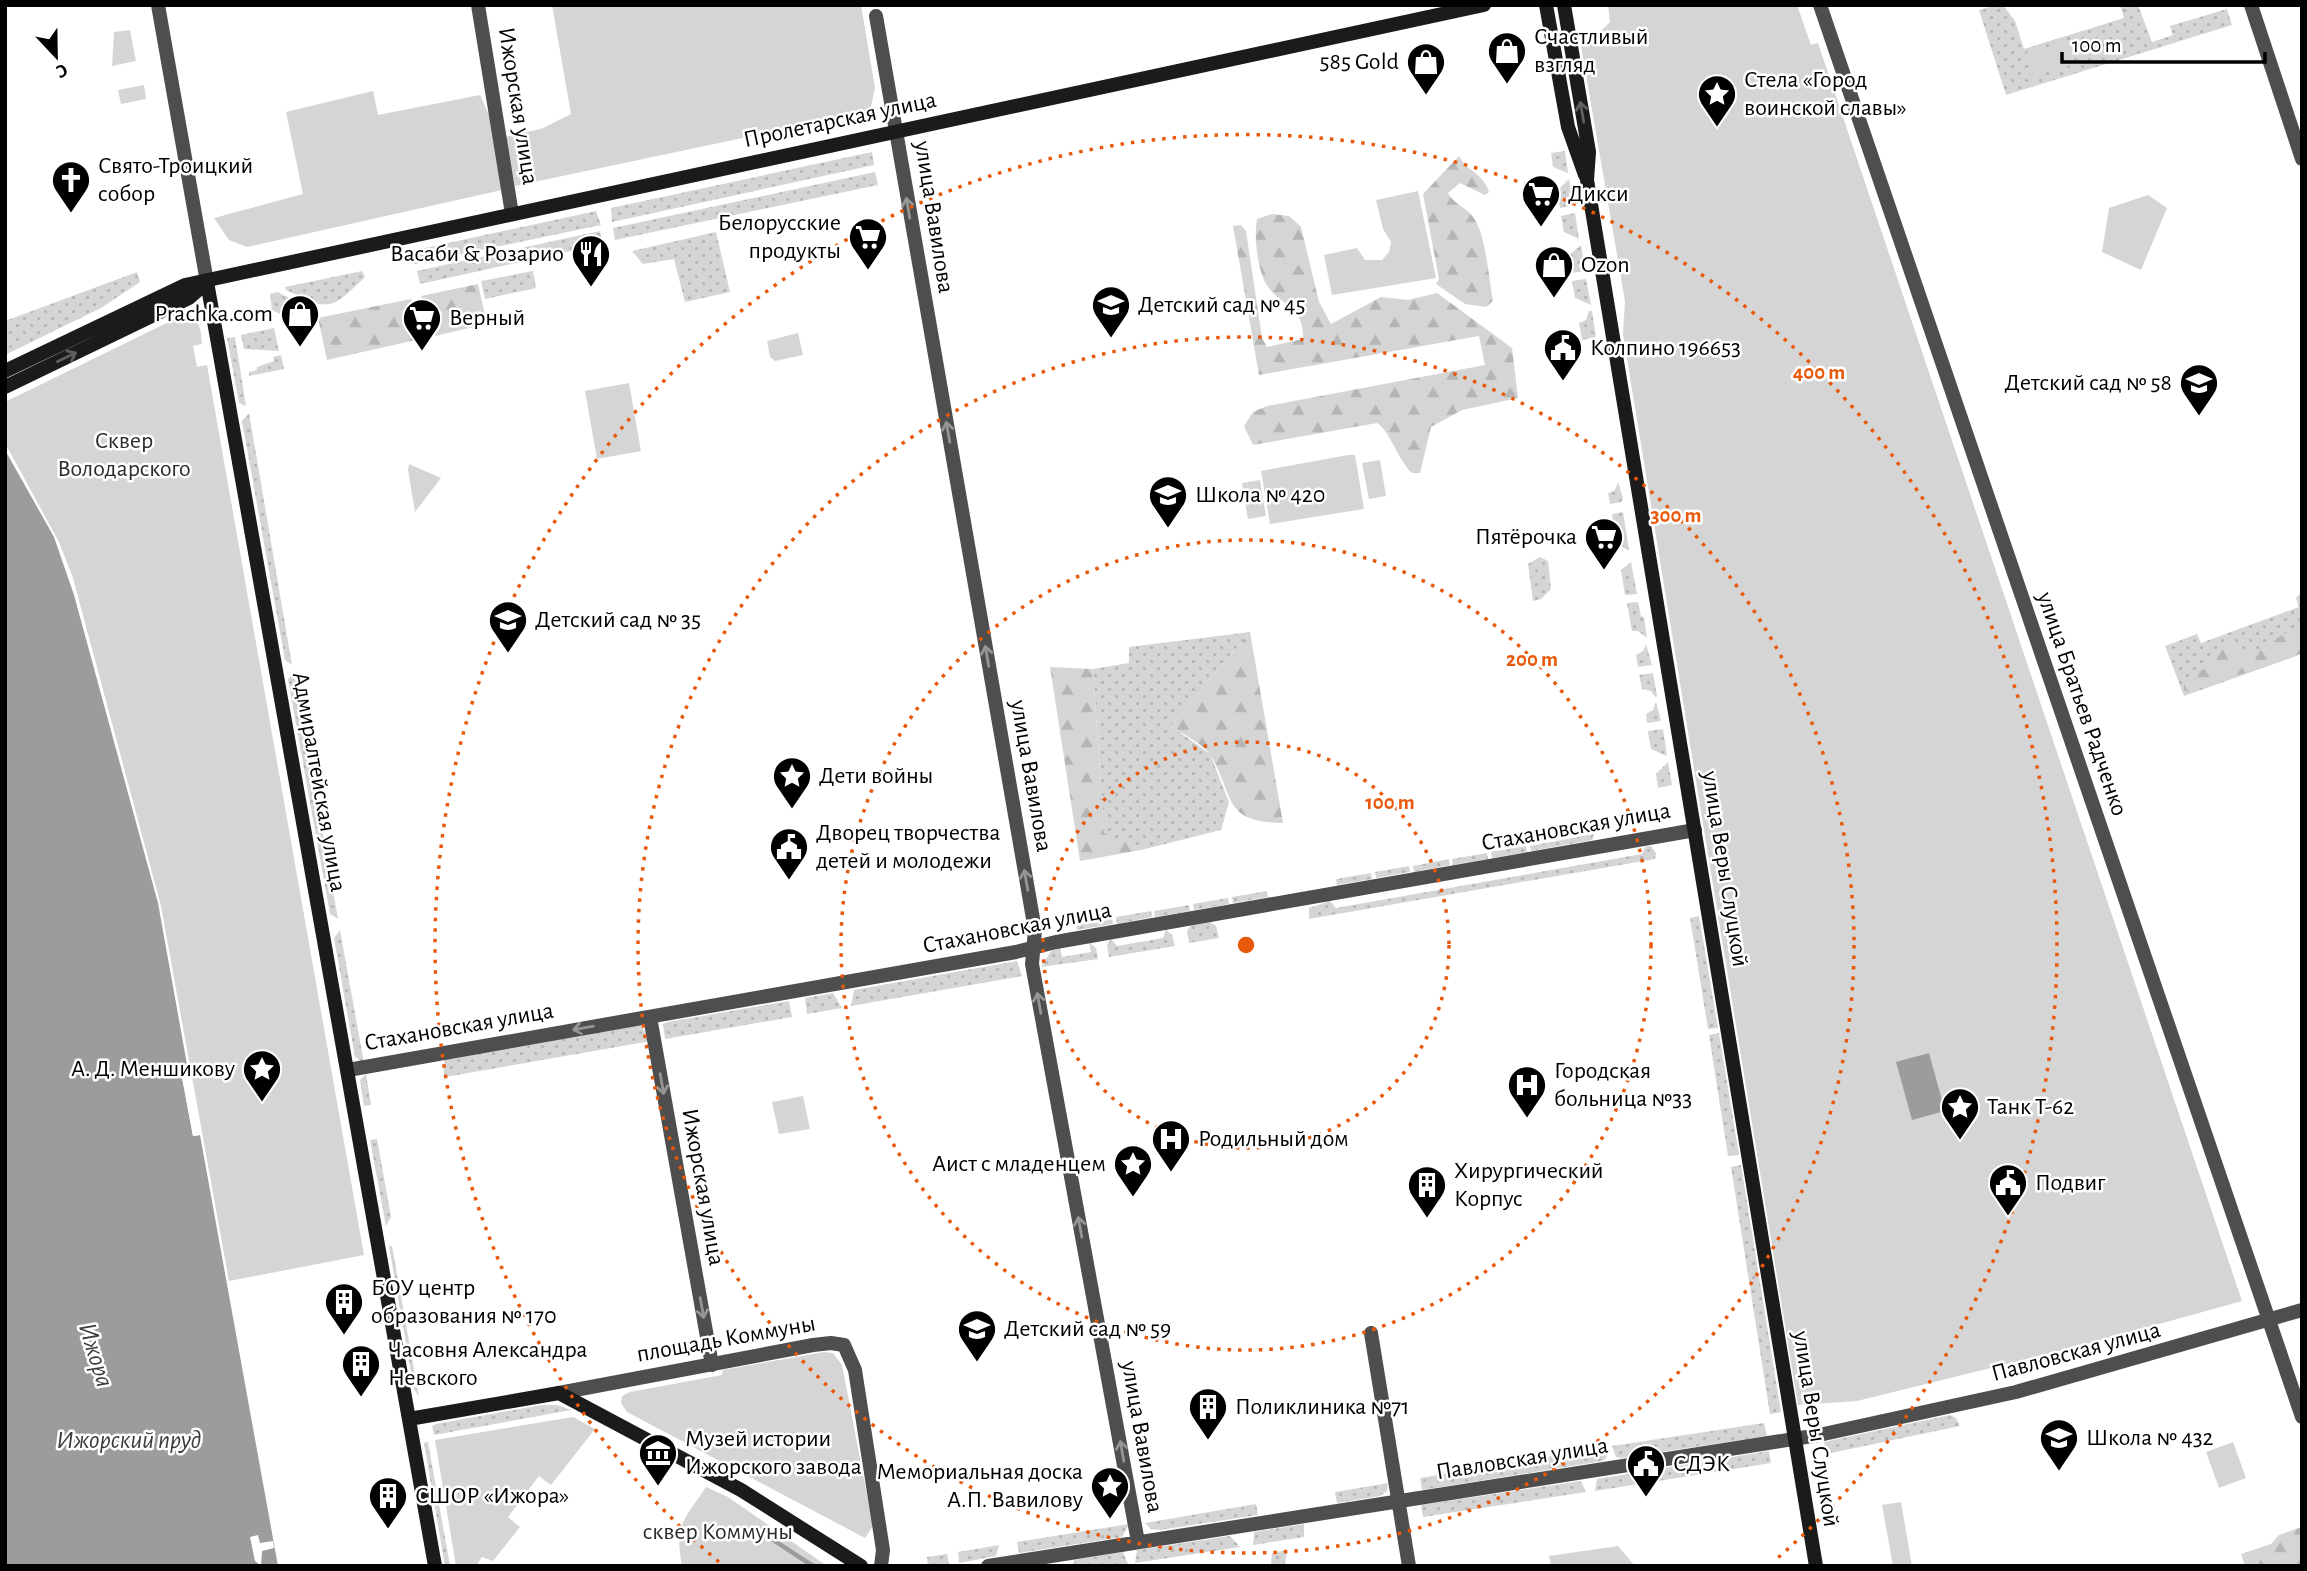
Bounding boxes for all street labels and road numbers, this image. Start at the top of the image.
street label: Ижорская улица [494,26,542,186]
street label: Пролетарская улица [741,88,939,152]
street label: улица Вавилова [910,138,958,295]
street label: улица Братьев Радченко [2032,588,2132,819]
street label: Адмиралтейская улица [288,670,350,894]
street label: улица Вавилова [1006,697,1056,854]
street label: улица Веры Слуцкой [1697,768,1752,969]
street label: Стахановская улица [1479,799,1673,855]
street label: Стахановская улица [921,898,1113,958]
street label: Стахановская улица [362,999,556,1055]
street label: Ижорская улица [677,1107,729,1267]
street label: площадь Коммуны [635,1311,817,1367]
street label: Павловская улица [1989,1318,2163,1386]
street label: улица Веры Слуцкой [1788,1328,1843,1529]
street label: улица Вавилова [1117,1358,1167,1515]
street label: Павловская улица [1434,1434,1610,1484]

